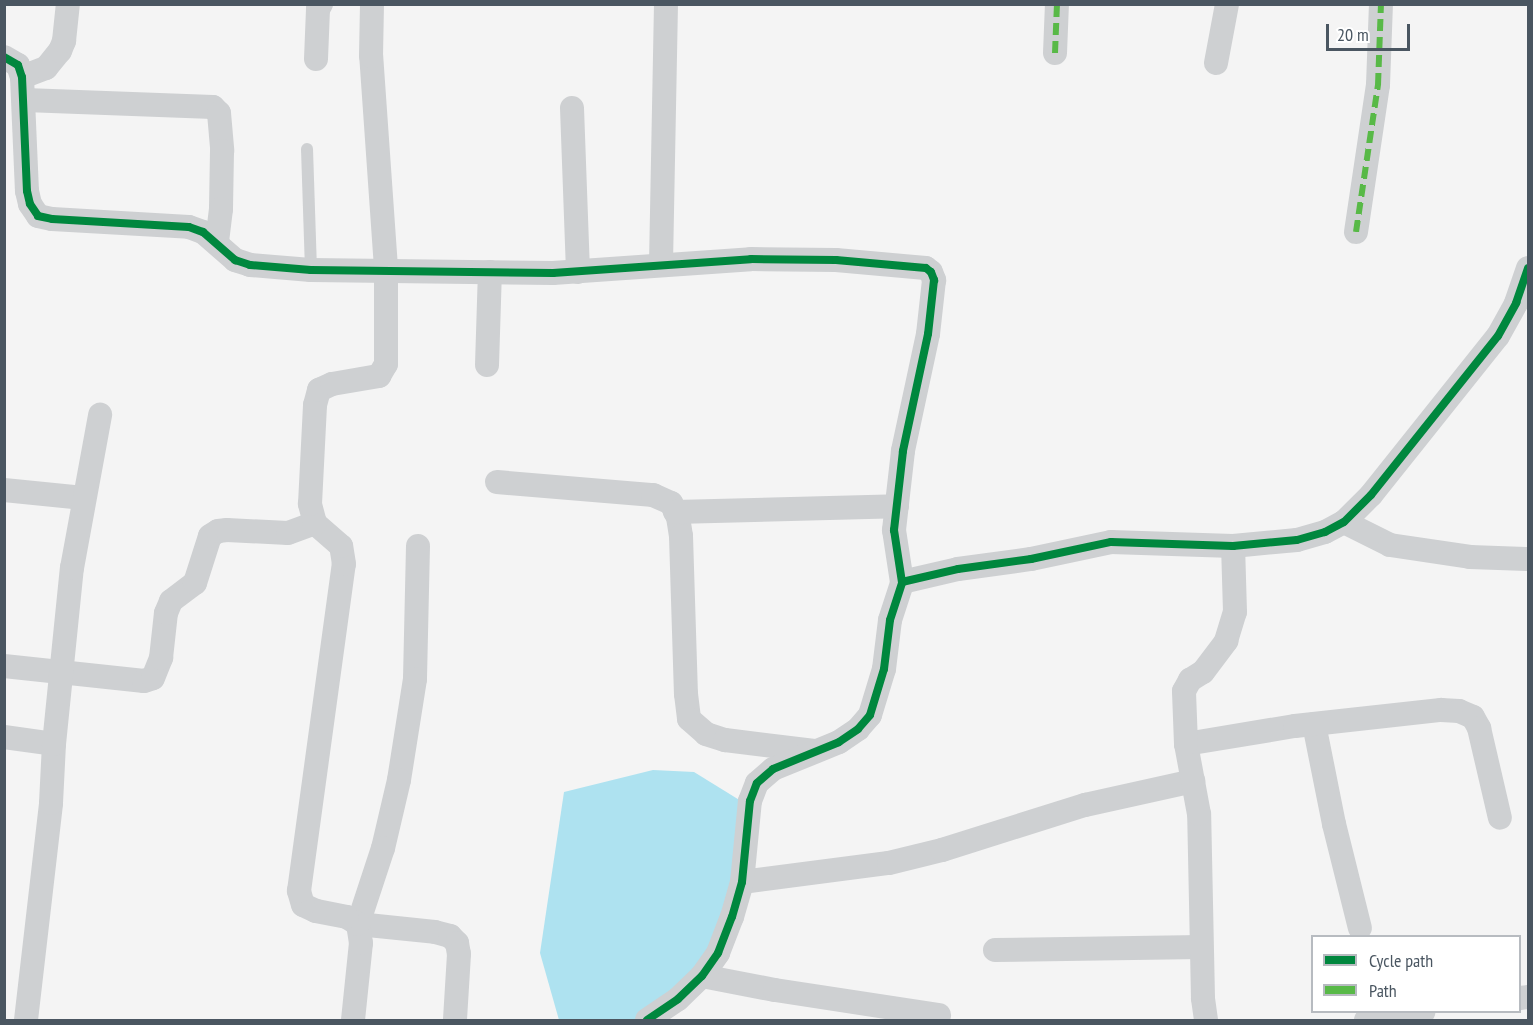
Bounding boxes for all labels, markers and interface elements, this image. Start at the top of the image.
scale bar [1329,12,1413,50]
text: 20 m [1337,23,1369,46]
legend [1311,935,1521,1013]
text: Cycle path [1369,949,1433,972]
text: Path [1369,979,1397,1002]

